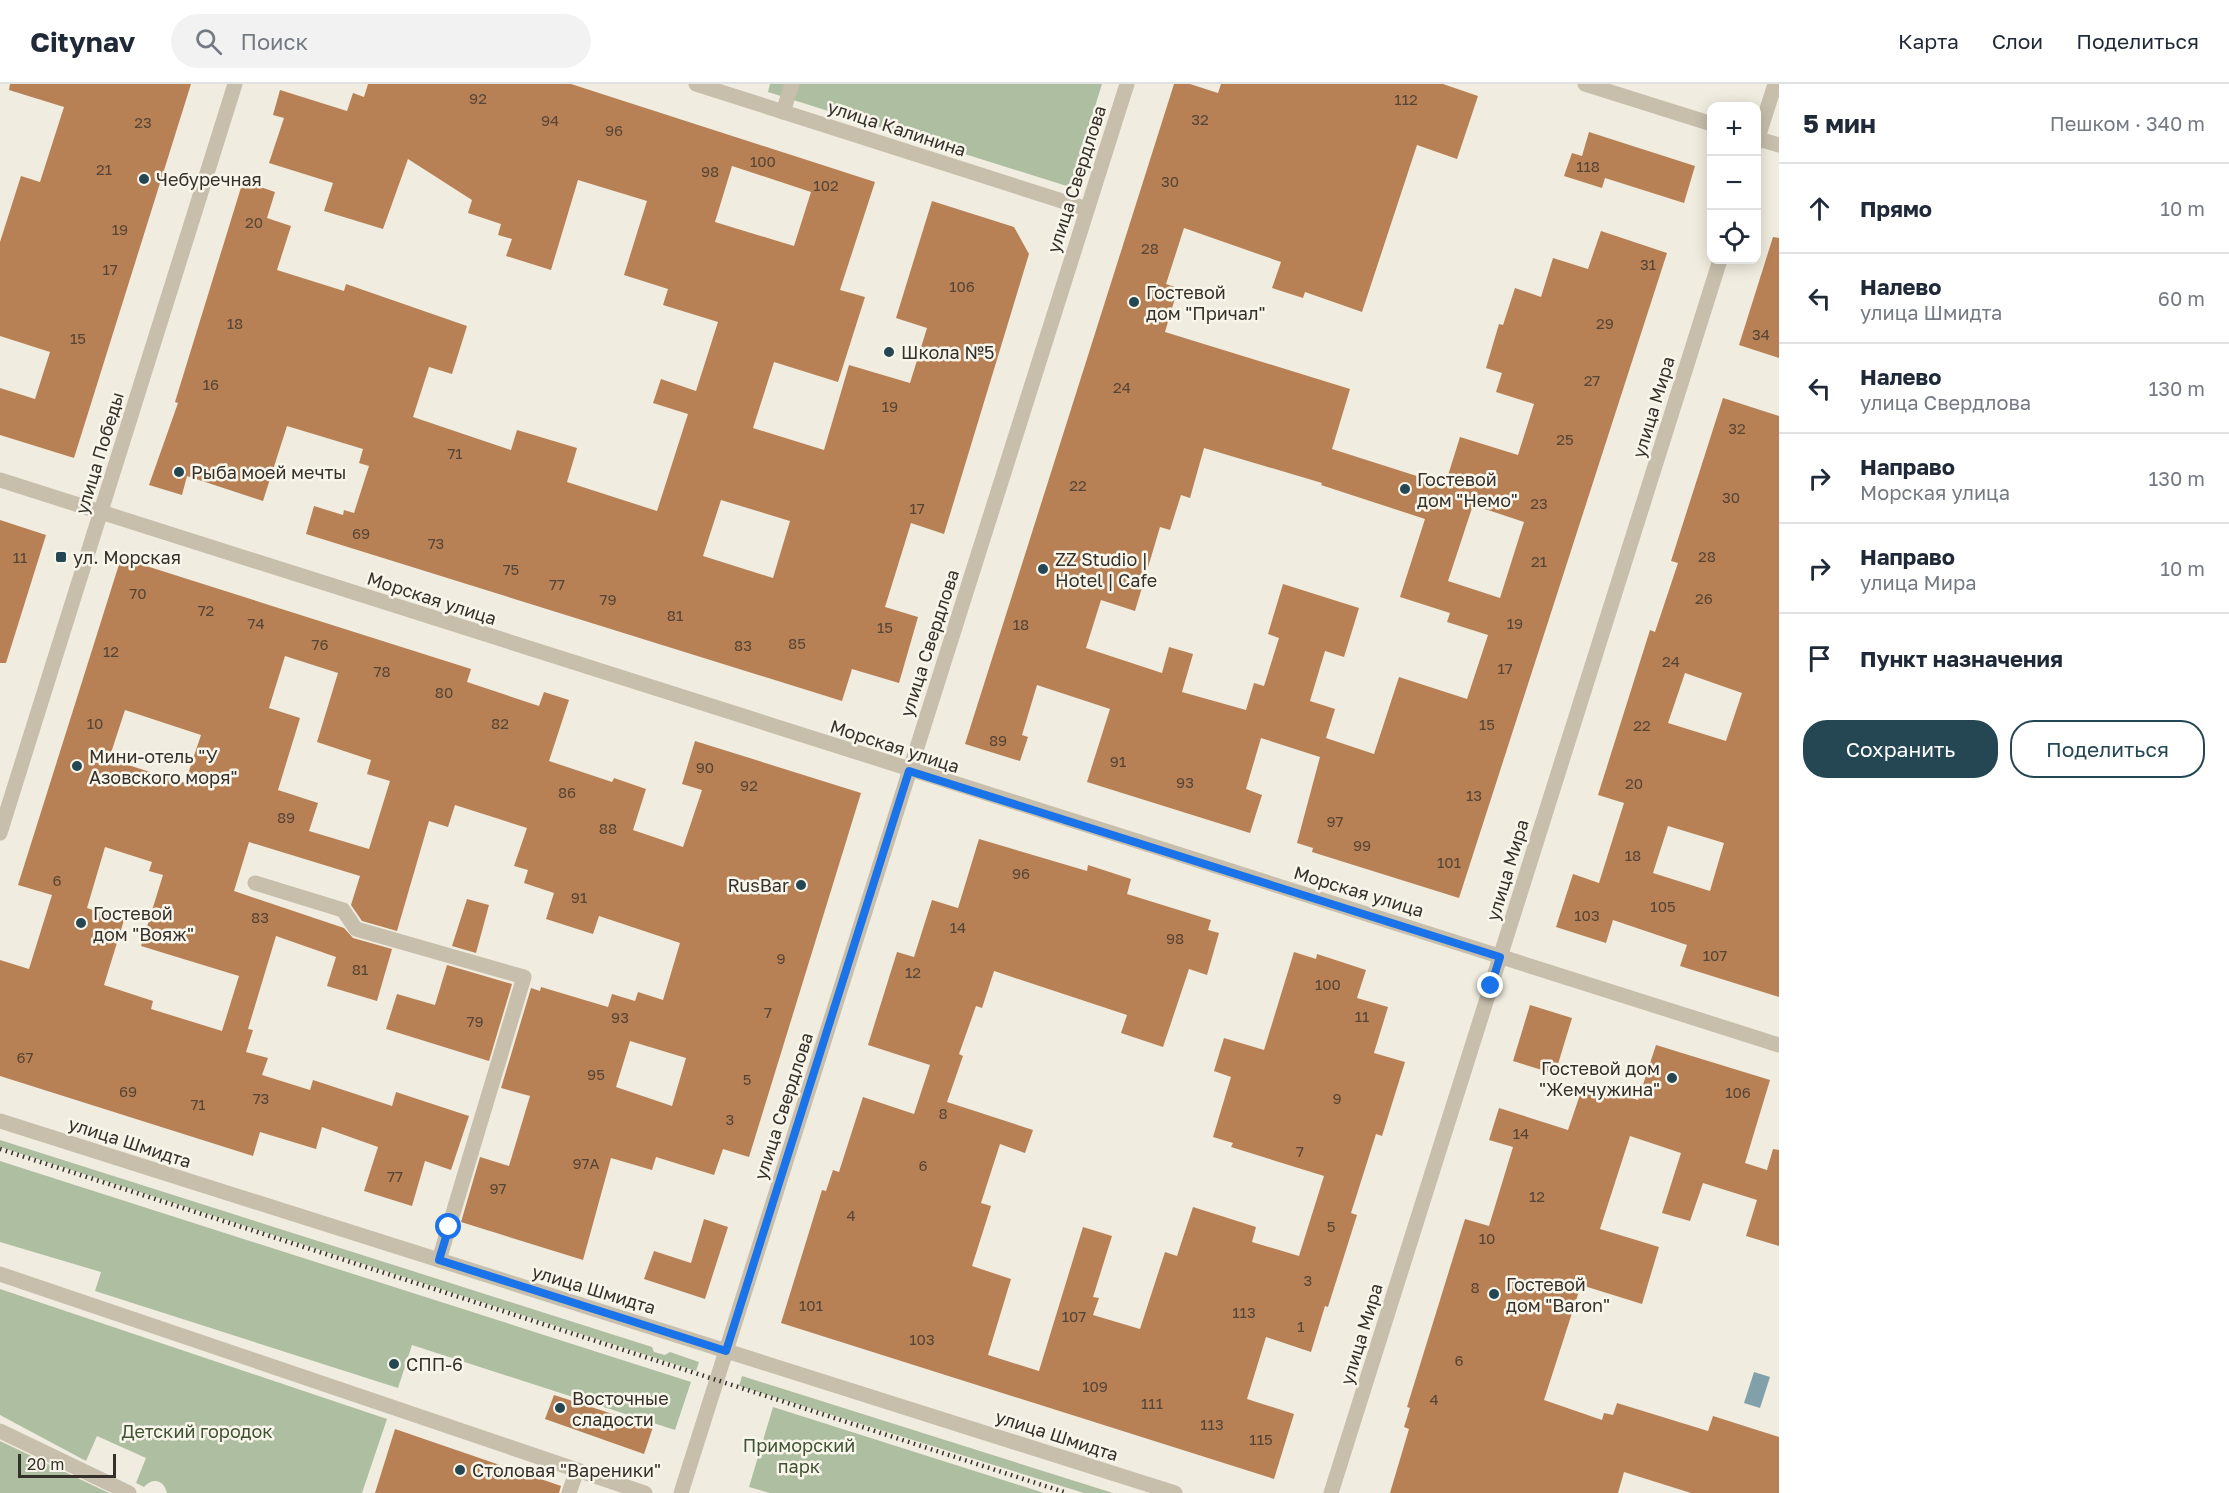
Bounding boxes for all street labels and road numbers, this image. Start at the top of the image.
street label: улица Калинина [825,95,969,161]
street label: улица Свердлова [1042,102,1110,256]
street label: улица Мира [1627,354,1679,460]
street label: улица Победы [70,389,128,517]
street label: улица Свердлова [895,566,963,720]
street label: Морская улица [364,567,500,629]
street label: Морская улица [827,715,963,777]
street label: улица Мира [1481,817,1533,923]
street label: Морская улица [1291,861,1427,921]
street label: улица Свердлова [749,1029,817,1183]
street label: улица Шмидта [66,1112,194,1172]
street label: улица Шмидта [530,1260,658,1318]
street label: улица Мира [1335,1281,1387,1387]
street label: улица Шмидта [993,1405,1121,1465]

